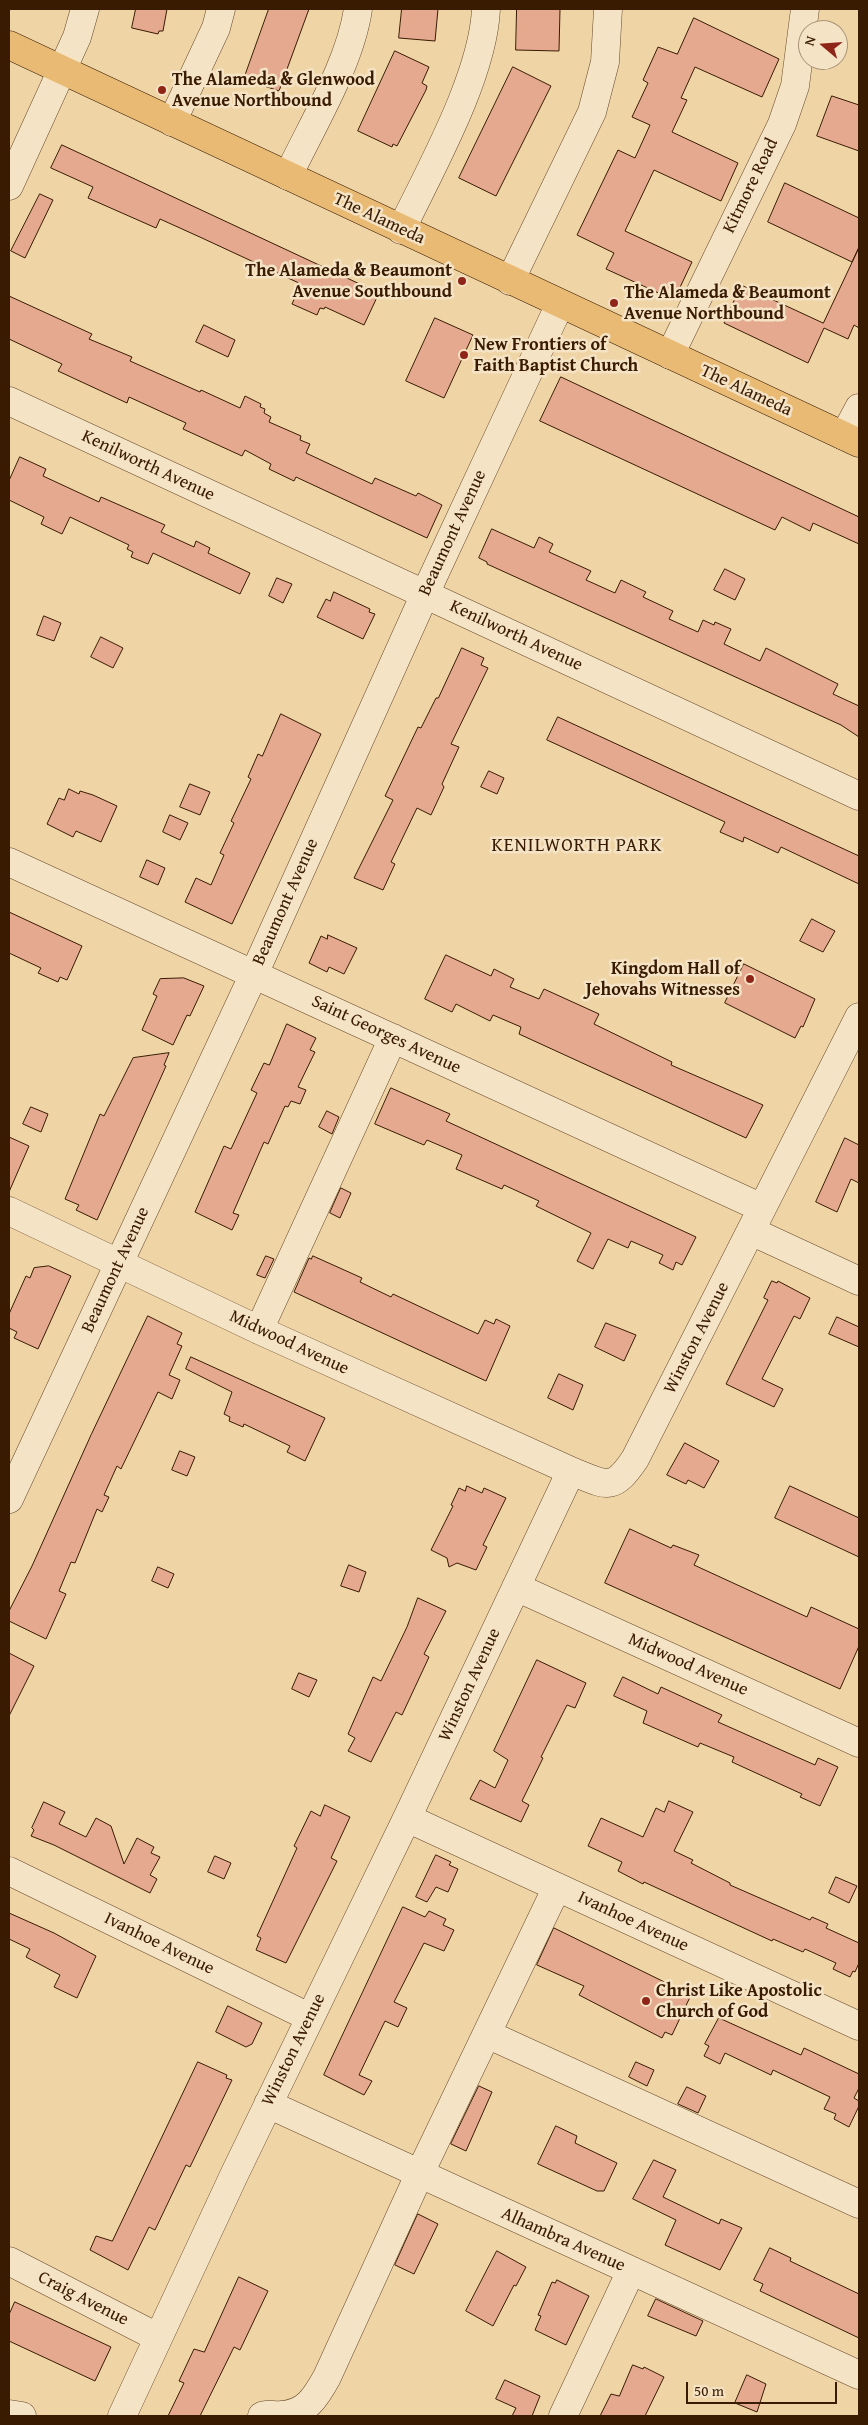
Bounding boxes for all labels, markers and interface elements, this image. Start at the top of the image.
north arrow [798,20,848,70]
text: N [799,33,821,48]
place label: The Alameda & Glenwood Avenue Northbound [172,69,375,112]
marker: The Alameda & Glenwood Avenue Northbound [156,84,168,96]
street label: Kitmore Road [719,135,783,237]
street label: The Alameda [330,188,428,250]
place label: The Alameda & Beaumont Avenue Southbound [245,260,452,302]
marker: The Alameda & Beaumont Avenue Southbound [456,275,468,287]
place label: The Alameda & Beaumont Avenue Northbound [624,282,831,324]
marker: The Alameda & Beaumont Avenue Northbound [608,297,620,309]
place label: New Frontiers of Faith Baptist Church [474,334,638,376]
marker: New Frontiers of Faith Baptist Church [458,349,470,361]
street label: The Alameda [697,360,795,422]
street label: Kenilworth Avenue [78,426,218,506]
street label: Beaumont Avenue [414,467,492,599]
street label: Kenilworth Avenue [446,596,586,676]
street label: Beaumont Avenue [248,835,324,969]
district label: KENILWORTH PARK [490,835,664,857]
place label: Kingdom Hall of Jehovahs Witnesses [585,958,740,1001]
marker: Kingdom Hall of Jehovahs Witnesses [744,973,756,985]
street label: Saint Georges Avenue [308,991,464,1079]
street label: Beaumont Avenue [77,1204,155,1336]
street label: Winston Avenue [660,1279,734,1397]
street label: Midwood Avenue [226,1306,352,1380]
street label: Winston Avenue [434,1625,506,1745]
street label: Midwood Avenue [625,1629,751,1701]
street label: Ivanhoe Avenue [574,1887,692,1957]
street label: Ivanhoe Avenue [100,1908,218,1980]
place label: Christ Like Apostolic Church of God [656,1980,822,2022]
street label: Winston Avenue [257,1990,331,2110]
marker: Christ Like Apostolic Church of God [640,1995,652,2007]
street label: Alhambra Avenue [498,2203,628,2277]
street label: Craig Avenue [34,2267,132,2331]
scale bar [688,2372,839,2404]
text: 50 m [694,2380,724,2401]

